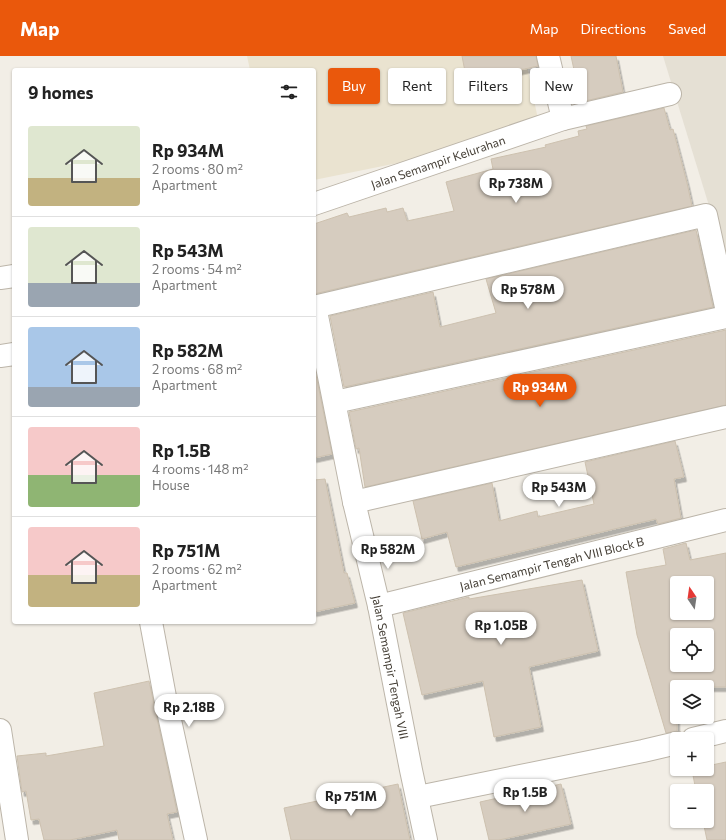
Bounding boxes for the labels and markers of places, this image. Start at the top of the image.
pin: Rp 738M [479,170,553,204]
pin: Rp 578M [491,276,565,310]
pin: Rp 934M [503,374,577,408]
pin: Rp 543M [522,474,596,508]
pin: Rp 582M [351,536,425,570]
pin: Rp 1.05B [460,612,542,646]
pin: Rp 2.18B [148,694,230,728]
pin: Rp 1.5B [488,779,562,813]
pin: Rp 751M [314,783,388,817]

